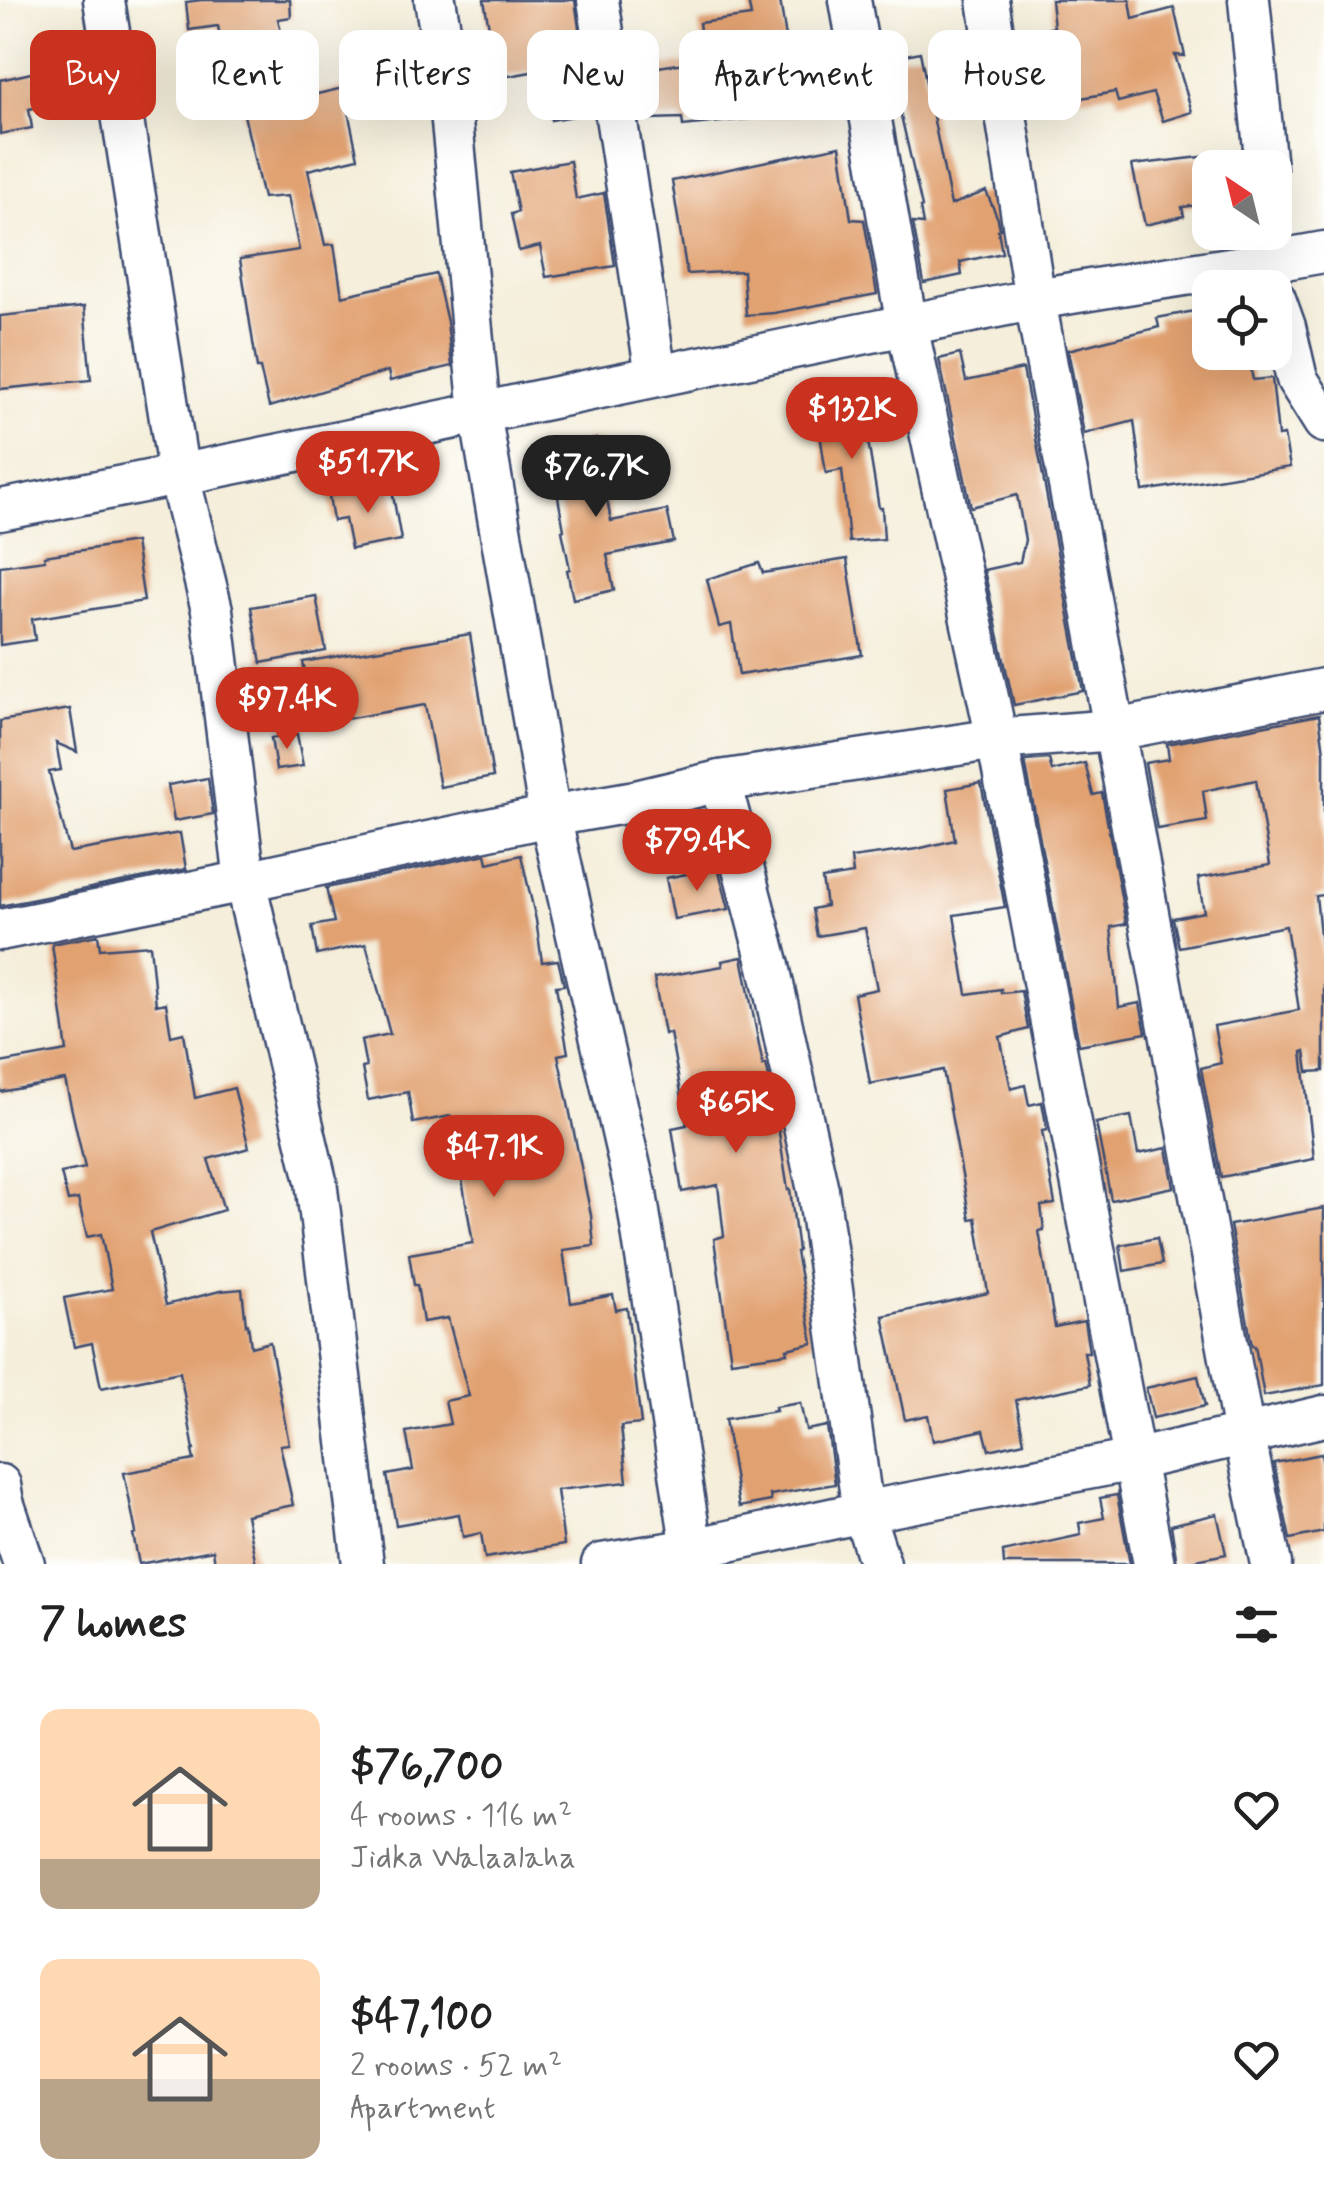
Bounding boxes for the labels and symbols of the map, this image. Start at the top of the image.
north arrow [1192,150,1292,250]
pin: $132K [782,377,922,462]
pin: $51.7K [287,431,449,516]
pin: $76.7K [515,435,677,520]
pin: $97.4K [206,667,368,752]
pin: $79.4K [616,809,778,894]
pin: $65K [677,1071,795,1156]
pin: $47.1K [413,1115,575,1200]

